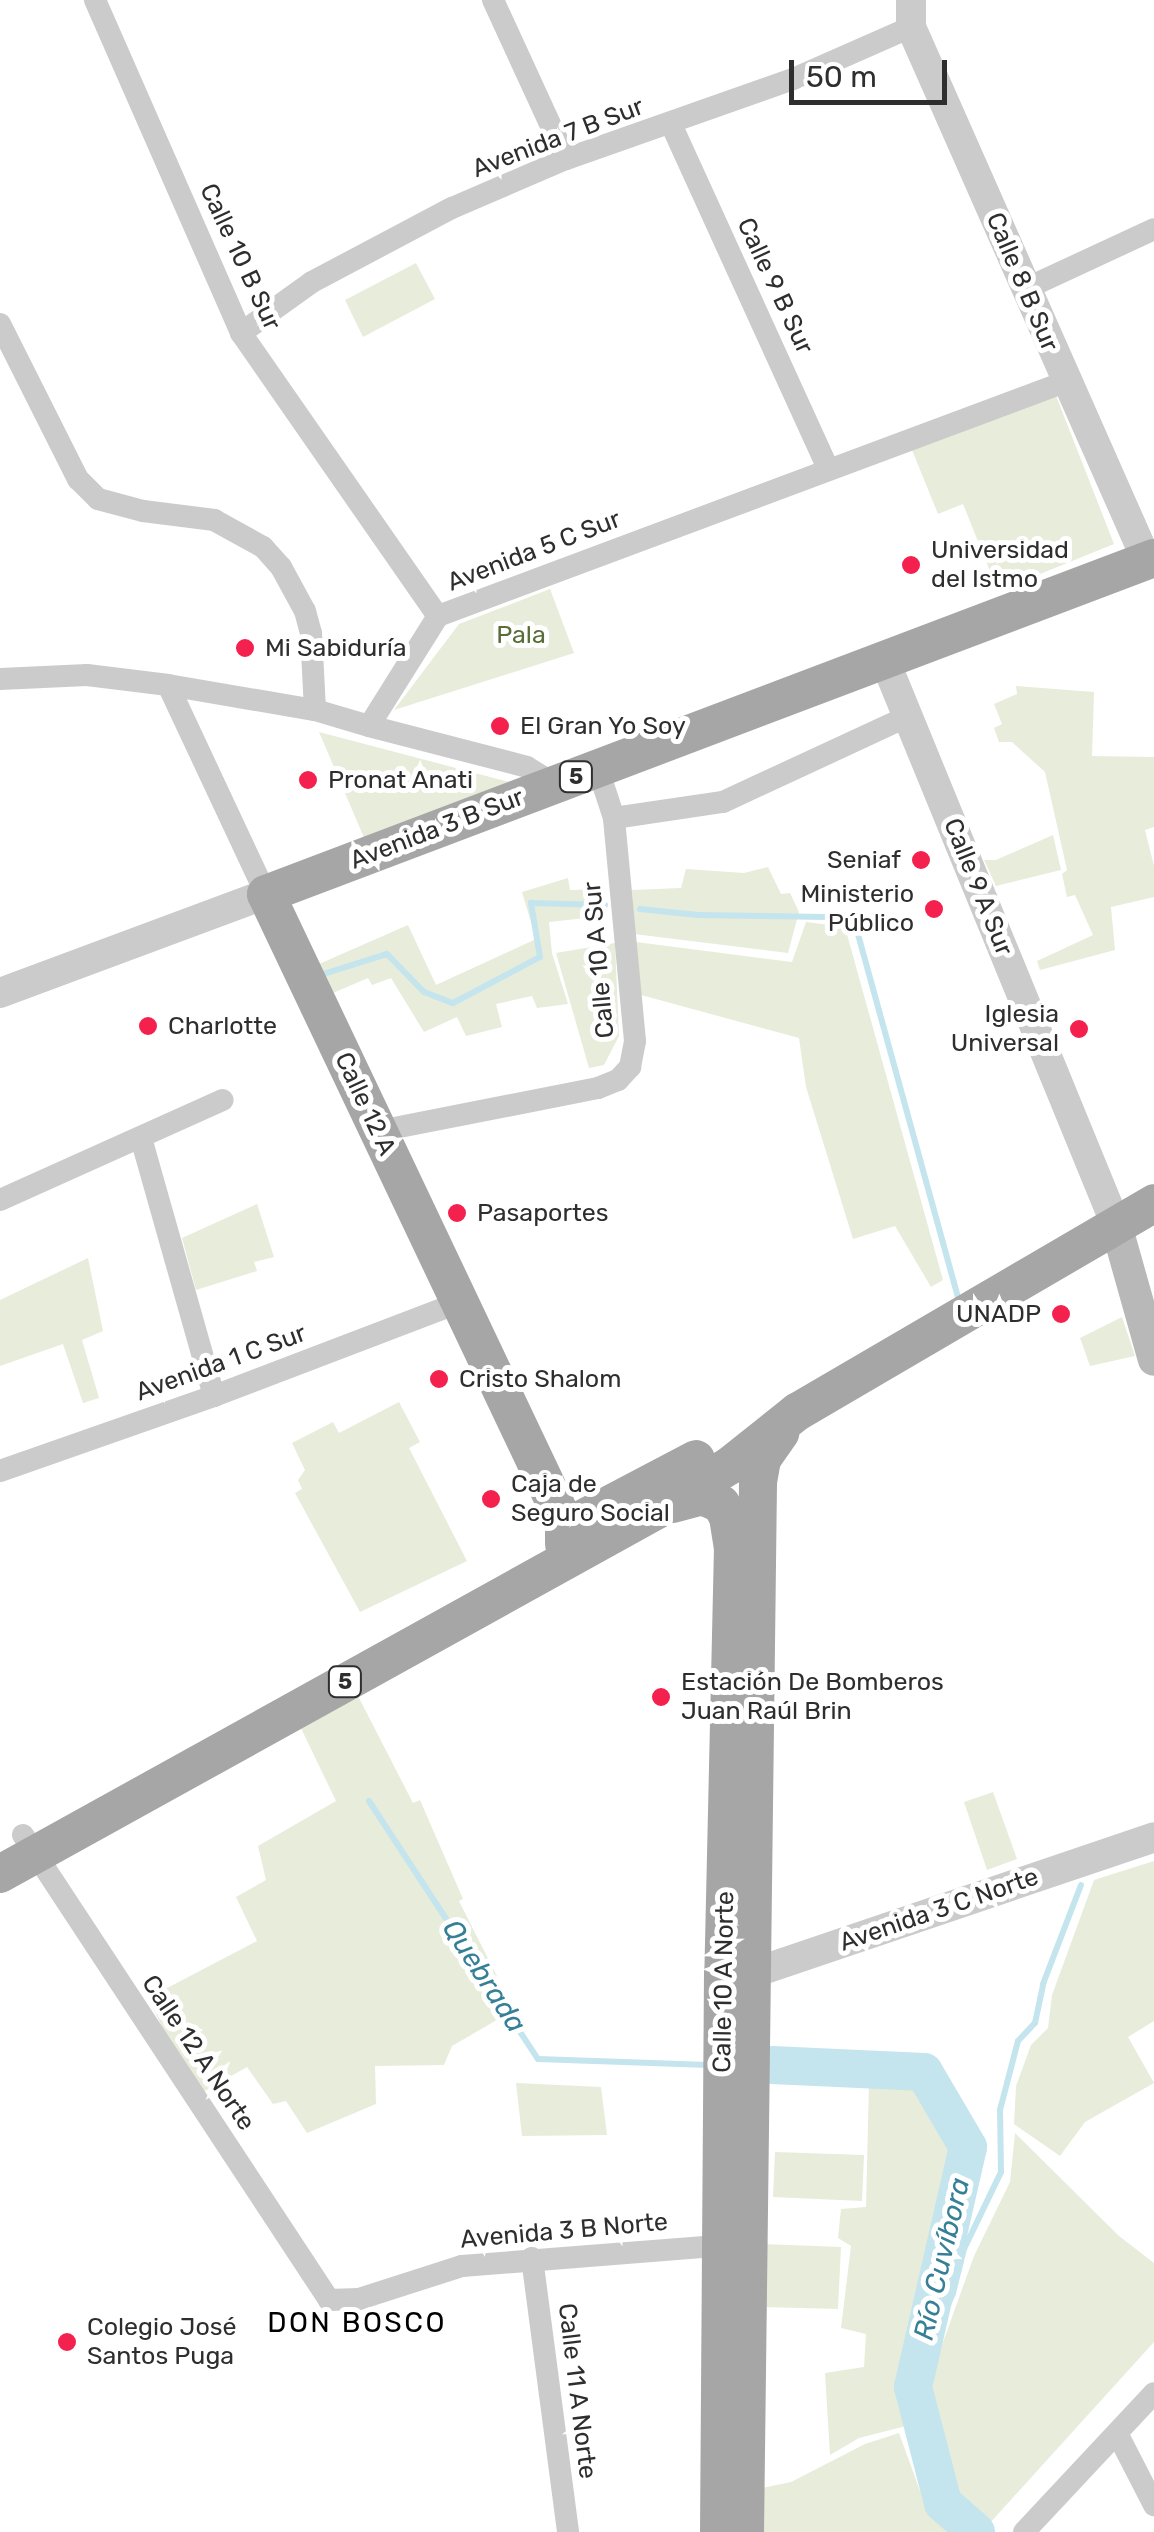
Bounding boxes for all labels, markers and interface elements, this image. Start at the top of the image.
scale bar [794,40,952,102]
text: 50 m [806,59,877,95]
street label: Avenida 7 B Sur [468,92,648,184]
street label: Calle 10 B Sur [193,179,287,335]
street label: Calle 8 B Sur [979,208,1065,356]
street label: Calle 9 B Sur [730,213,820,359]
street label: Avenida 5 C Sur [443,504,625,598]
place label: Universidad del Istmo [931,536,1069,595]
marker: Universidad del Istmo [900,554,922,576]
park label: Pala [496,620,546,650]
place label: Mi Sabiduría [265,633,407,663]
marker: Mi Sabiduría [234,637,256,659]
place label: El Gran Yo Soy [520,711,686,741]
marker: El Gran Yo Soy [489,715,511,737]
road number: 5 [558,760,594,794]
place label: Pronat Anati [328,765,474,795]
marker: Pronat Anati [297,769,319,791]
street label: Avenida 3 B Sur [346,782,528,876]
street label: Calle 9 A Sur [937,813,1019,961]
place label: Seniaf [827,845,901,875]
marker: Seniaf [910,849,932,871]
street label: Calle 10 A Sur [577,880,621,1040]
place label: Ministerio Público [800,880,914,939]
marker: Ministerio Público [923,898,945,920]
place label: Iglesia Universal [951,1000,1059,1059]
place label: Charlotte [168,1011,277,1041]
marker: Charlotte [137,1015,159,1037]
marker: Iglesia Universal [1068,1018,1090,1040]
street label: Calle 12 A [328,1047,402,1161]
place label: Pasaportes [477,1198,608,1228]
marker: Pasaportes [446,1202,468,1224]
place label: UNADP [956,1299,1041,1329]
marker: UNADP [1050,1303,1072,1325]
street label: Avenida 1 C Sur [132,1318,310,1408]
place label: Cristo Shalom [459,1364,621,1394]
marker: Cristo Shalom [428,1368,450,1390]
place label: Caja de Seguro Social [511,1470,670,1529]
marker: Caja de Seguro Social [480,1488,502,1510]
road number: 5 [328,1665,362,1699]
place label: Estación De Bomberos Juan Raúl Brin [681,1668,944,1727]
marker: Estación De Bomberos Juan Raúl Brin [650,1686,672,1708]
street label: Avenida 3 C Norte [836,1862,1042,1958]
street label: Calle 10 A Norte [707,1890,741,2074]
water label: Quebrada [435,1913,533,2039]
street label: Calle 12 A Norte [135,1969,261,2137]
water label: Río Cuvíbora [907,2174,977,2344]
street label: Avenida 3 B Norte [459,2207,669,2255]
street label: Calle 11 A Norte [551,2301,603,2481]
district label: DON BOSCO [267,2306,447,2340]
place label: Colegio José Santos Puga [87,2313,236,2372]
marker: Colegio José Santos Puga [56,2331,78,2353]

